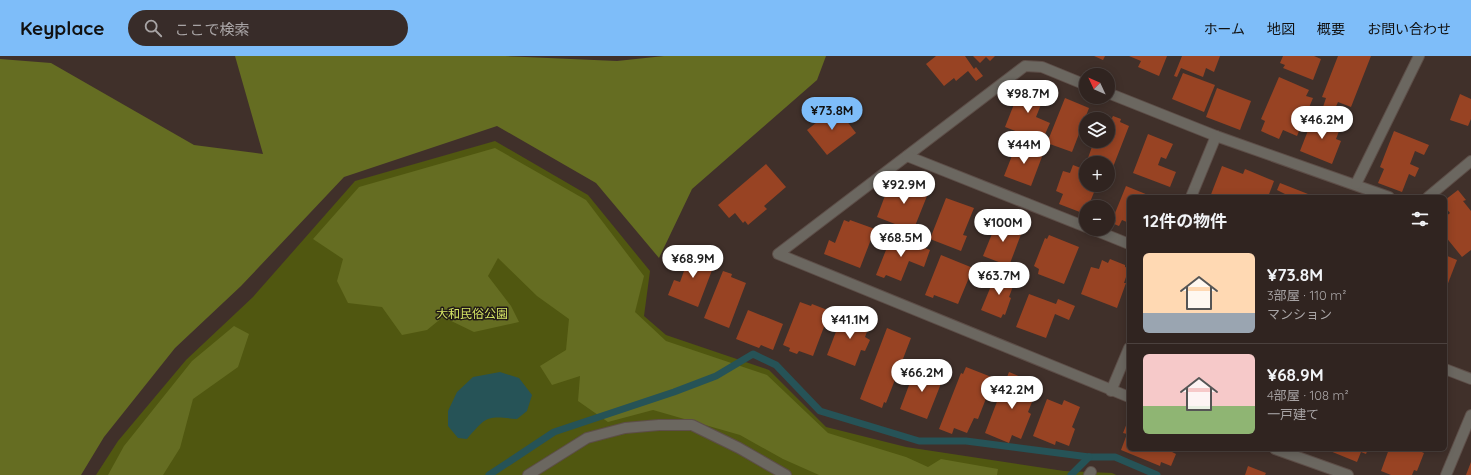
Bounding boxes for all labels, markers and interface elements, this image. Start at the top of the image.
search box [128,10,408,46]
text: Keyplace [20,16,104,40]
icon: search [142,17,164,39]
text: ここで検索 [174,20,249,39]
text: ホーム [1203,20,1245,38]
text: 地図 [1267,20,1295,38]
text: 概要 [1317,20,1345,38]
text: お問い合わせ [1367,20,1451,38]
north arrow [1079,68,1115,104]
map controls [1079,68,1115,236]
pin: ¥98.7M [995,80,1061,114]
text: ¥98.7M [1006,85,1050,101]
pin: ¥73.8M [799,97,865,131]
text: ¥73.8M [811,102,853,118]
pin: ¥46.2M [1289,106,1355,140]
text: ¥46.2M [1300,111,1344,127]
button: layers [1079,112,1115,148]
pin: ¥44M [1000,131,1048,165]
text: ¥44M [1007,136,1041,152]
button: + [1079,156,1115,192]
pin: ¥92.9M [871,171,937,205]
text: ¥92.9M [882,176,926,192]
button: − [1079,200,1115,236]
icon: filters [1409,208,1431,230]
pin: ¥100M [975,209,1031,243]
text: 12件の物件 [1143,210,1227,231]
text: ¥100M [983,214,1023,230]
pin: ¥68.5M [868,224,934,258]
text: ¥68.5M [879,229,923,245]
pin: ¥68.9M [660,245,726,279]
text: ¥68.9M [671,250,715,266]
pin: ¥63.7M [966,262,1032,296]
text: ¥73.8M [1267,264,1323,285]
text: ¥63.7M [978,267,1020,283]
icon: home [1175,269,1223,317]
text: 3部屋 · 110 m² [1267,287,1346,303]
park label: 大和民俗公園 [436,306,508,321]
pin: ¥41.1M [817,306,883,340]
text: マンション [1267,306,1332,322]
text: ¥41.1M [831,311,869,327]
pin: ¥66.2M [889,359,955,393]
text: ¥66.2M [900,364,944,380]
text: ¥68.9M [1267,364,1324,385]
icon: home [1175,370,1223,418]
pin: ¥42.2M [979,376,1045,410]
text: ¥42.2M [990,381,1034,397]
text: 4部屋 · 108 m² [1267,387,1349,403]
text: 一戸建て [1267,406,1319,422]

